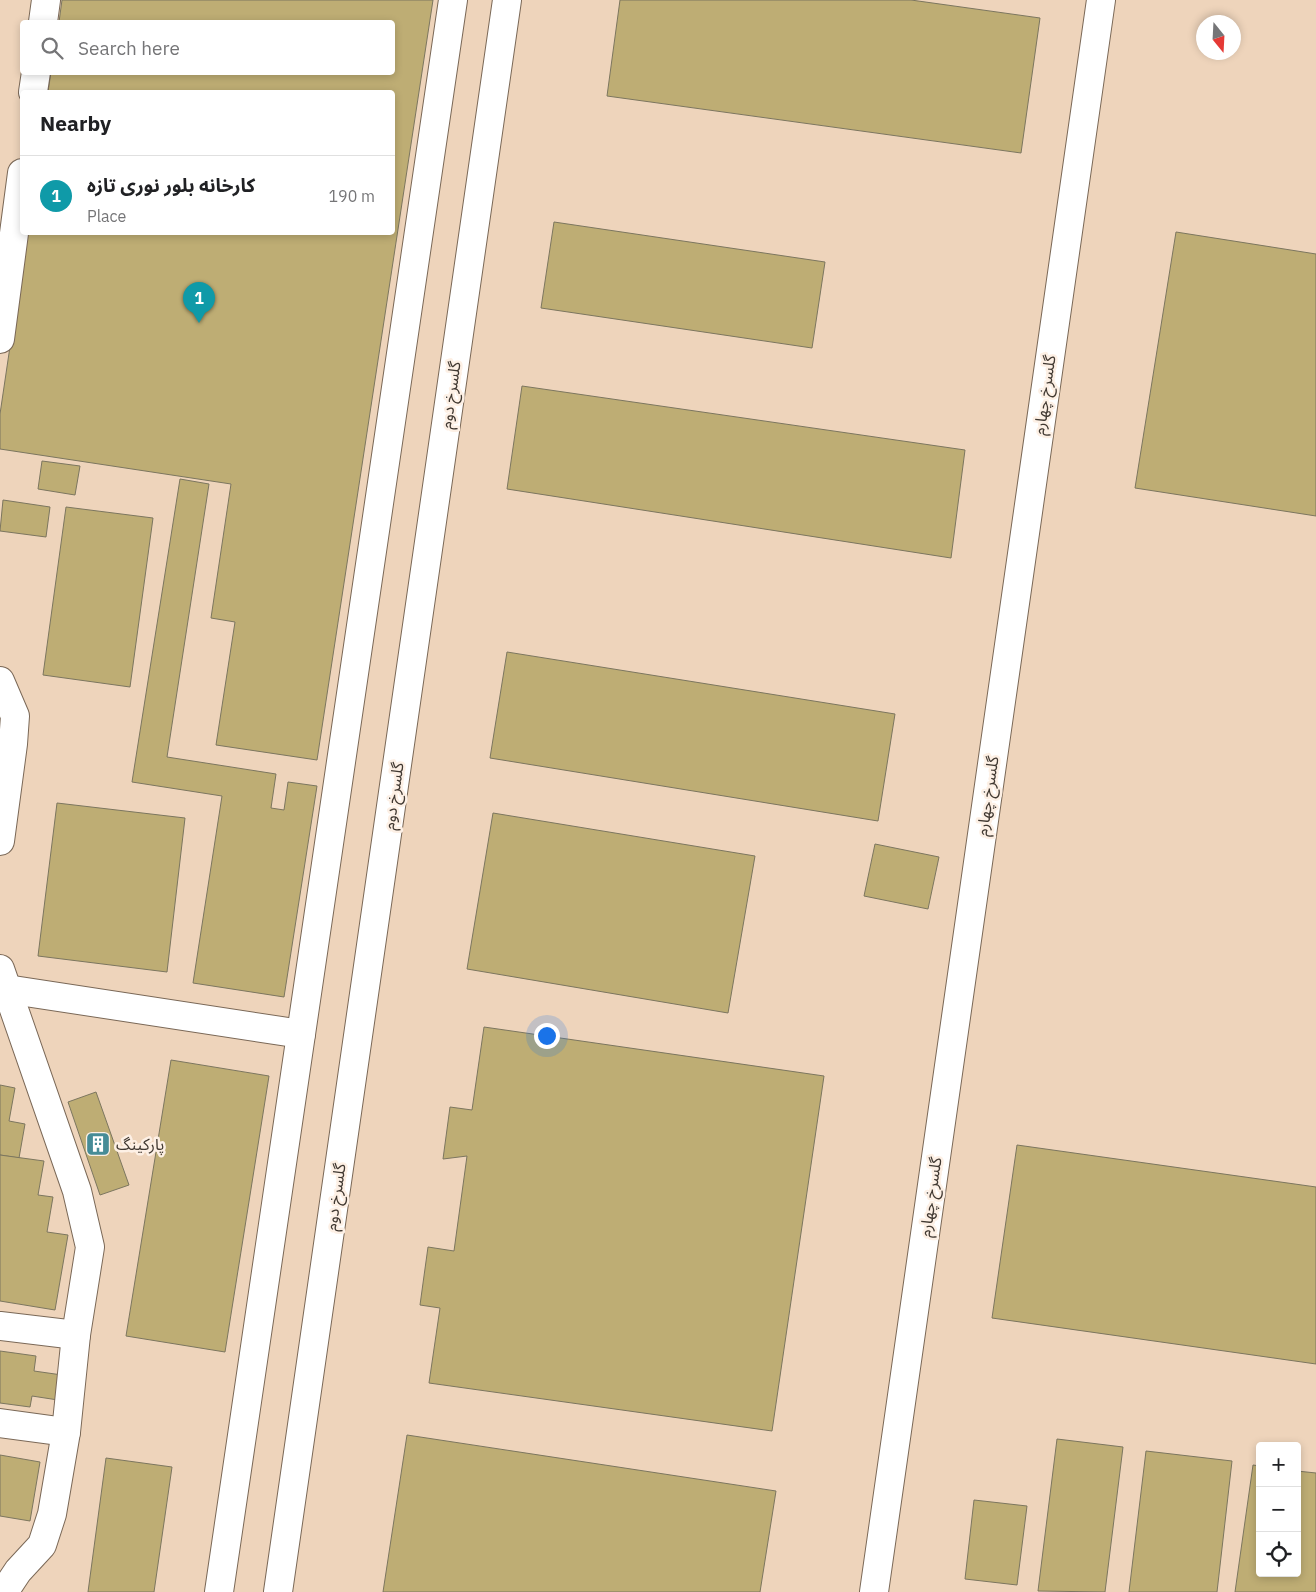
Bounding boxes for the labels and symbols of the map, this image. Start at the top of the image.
north arrow [1196,15,1241,60]
pin: 1 [183,282,215,323]
street label: گلسرخ چهارم [1028,353,1063,437]
street label: گلسرخ دوم [435,360,468,430]
street label: گلسرخ چهارم [971,754,1006,838]
street label: گلسرخ دوم [378,761,411,831]
your location [534,1023,560,1049]
building icon: پارکینگ [85,1131,111,1157]
place label: پارکینگ [116,1134,164,1155]
street label: گلسرخ چهارم [914,1155,949,1239]
street label: گلسرخ دوم [320,1162,353,1232]

